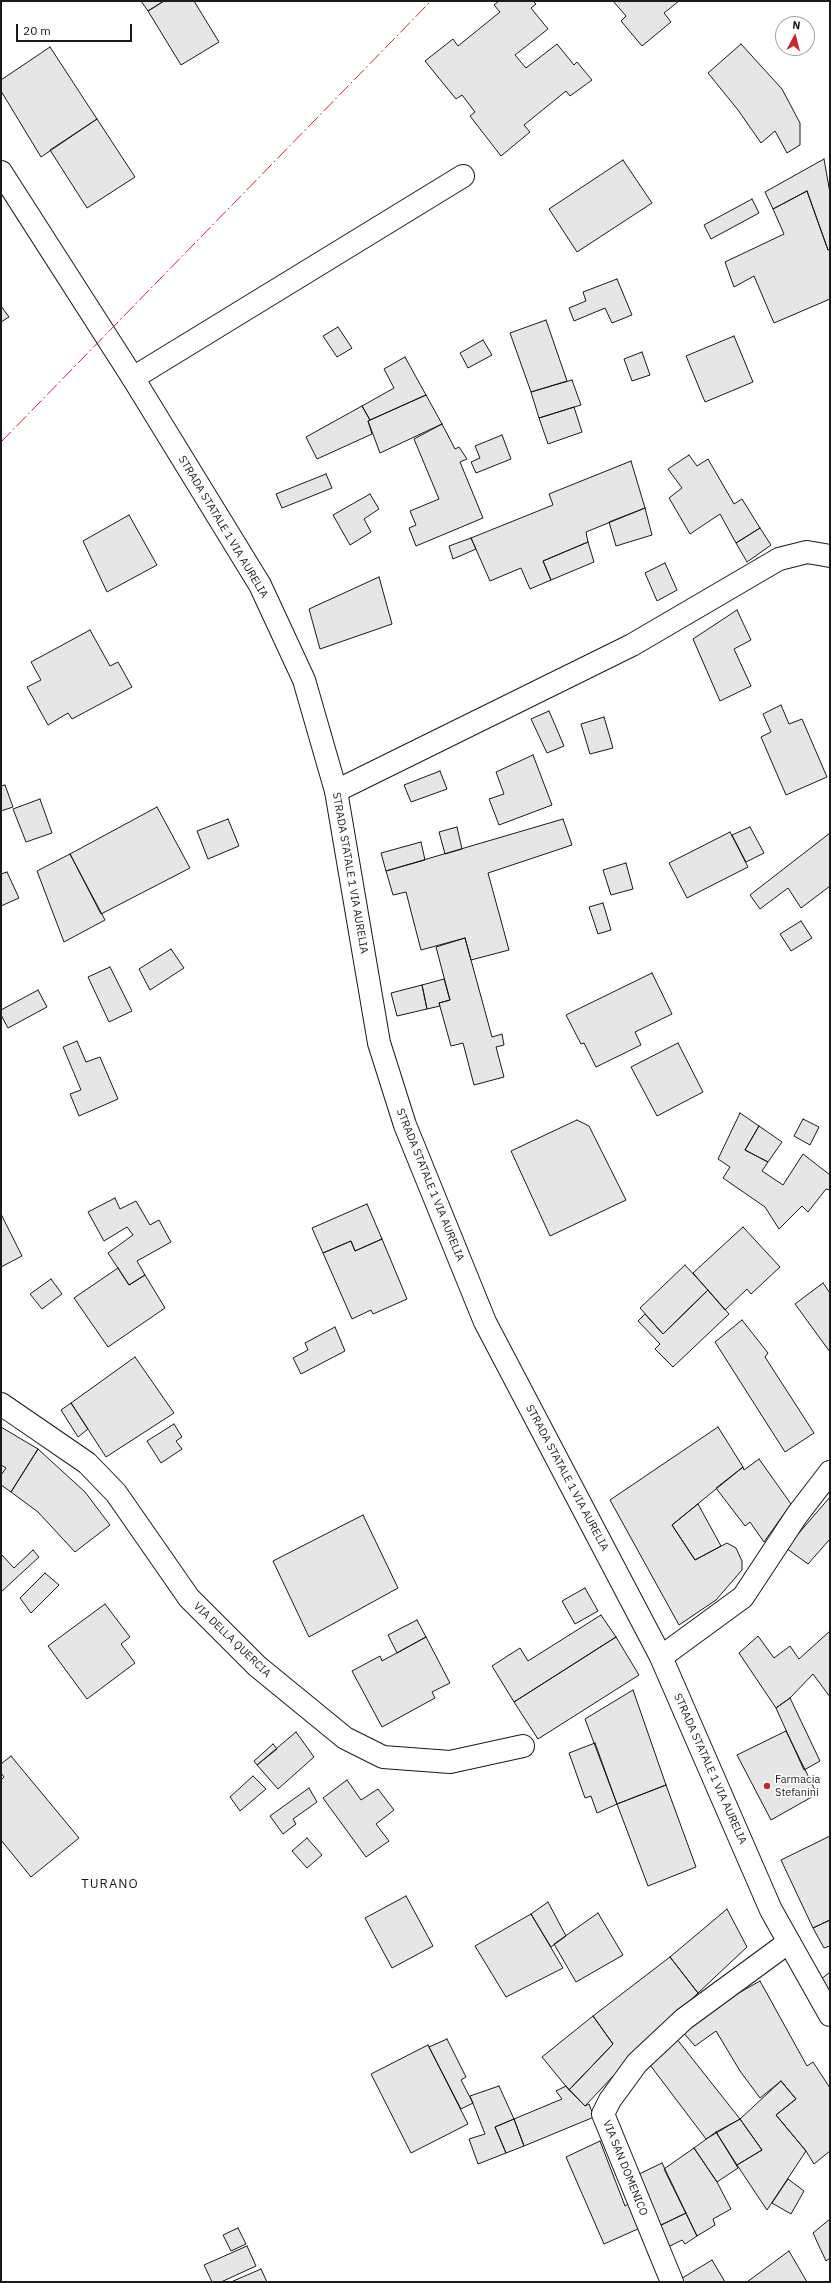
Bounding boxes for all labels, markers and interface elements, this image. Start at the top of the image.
scale bar [18,16,134,42]
north arrow [775,16,815,56]
text: N [792,18,801,33]
text: 20 m [23,23,51,38]
street label: STRADA STATALE 1 VIA AURELIA [175,454,271,600]
street label: STRADA STATALE 1 VIA AURELIA [329,791,371,955]
street label: STRADA STATALE 1 VIA AURELIA [393,1107,467,1263]
street label: STRADA STATALE 1 VIA AURELIA [523,1403,611,1553]
street label: VIA DELLA QUERCIA [191,1600,273,1680]
street label: STRADA STATALE 1 VIA AURELIA [671,1692,749,1846]
place label: Farmacia Stefanini [775,1773,820,1799]
marker: Farmacia Stefanini [762,1781,772,1791]
district label: TURANO [81,1876,139,1892]
street label: VIA SAN DOMENICO [600,2118,650,2218]

